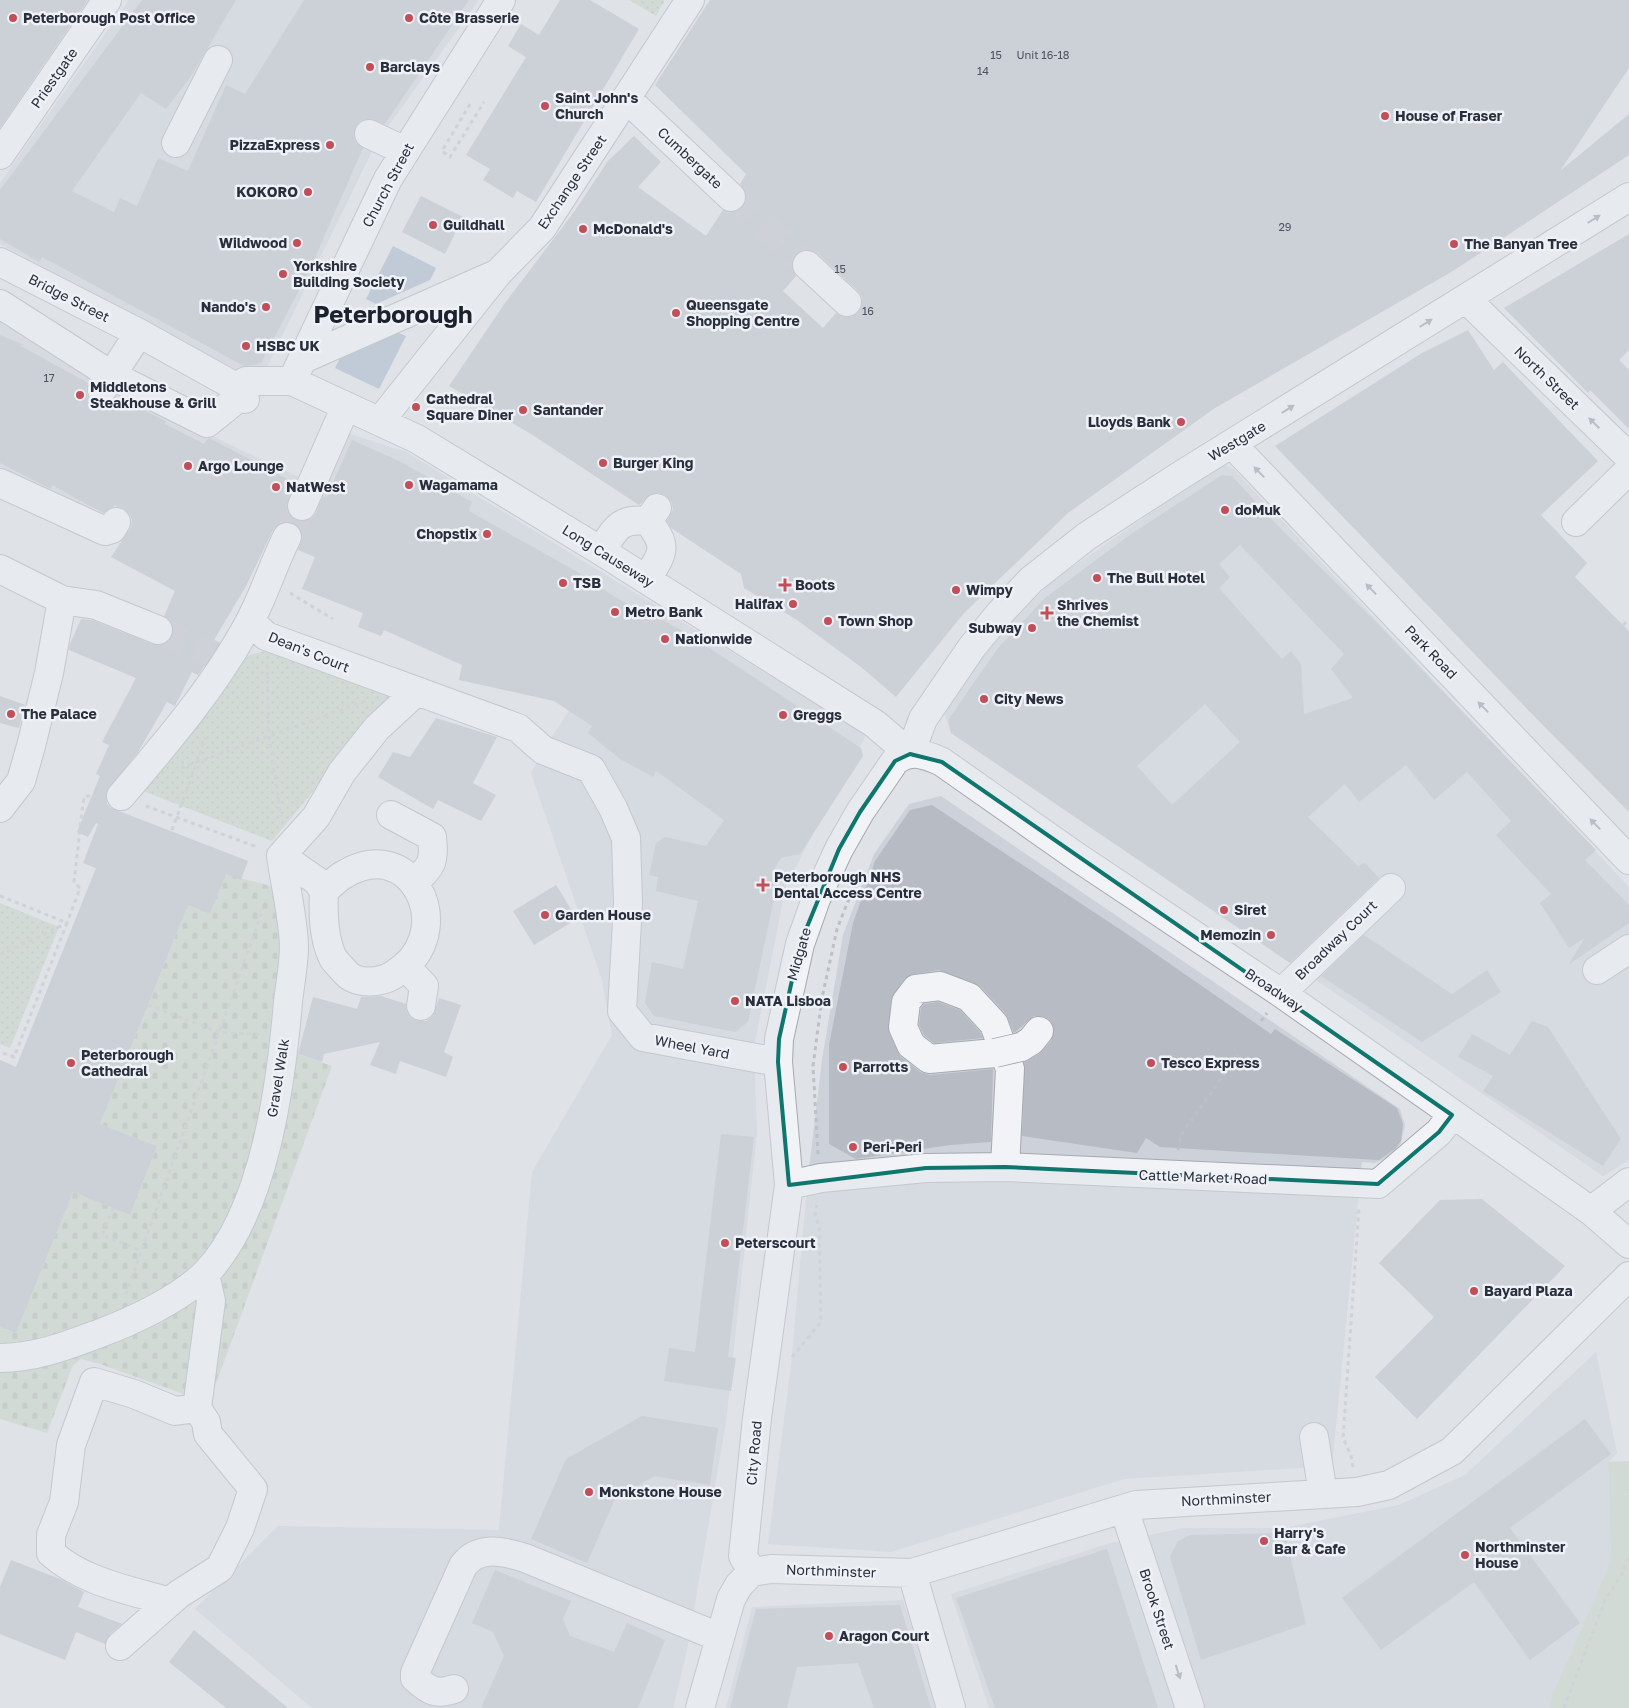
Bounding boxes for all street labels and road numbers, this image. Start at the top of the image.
street label: Priestgate [27,44,81,111]
street label: Cumbergate [654,123,726,192]
street label: Exchange Street [534,131,609,232]
street label: Church Street [358,140,417,230]
street label: Bridge Street [26,270,113,325]
street label: North Street [1511,342,1583,413]
street label: Westgate [1205,417,1269,464]
street label: Long Causeway [559,521,657,591]
street label: Park Road [1402,621,1461,682]
street label: Dean's Court [266,628,352,676]
street label: Broadway Court [1291,896,1380,983]
street label: Midgate [783,925,814,982]
street label: Broadway [1242,964,1307,1015]
street label: Wheel Yard [653,1031,731,1062]
street label: Gravel Walk [263,1037,292,1119]
street label: Cattle Market Road [1138,1166,1268,1187]
street label: City Road [742,1420,765,1486]
street label: Northminster [1180,1488,1272,1509]
street label: Northminster [786,1560,877,1581]
street label: Brook Street [1136,1566,1179,1652]

